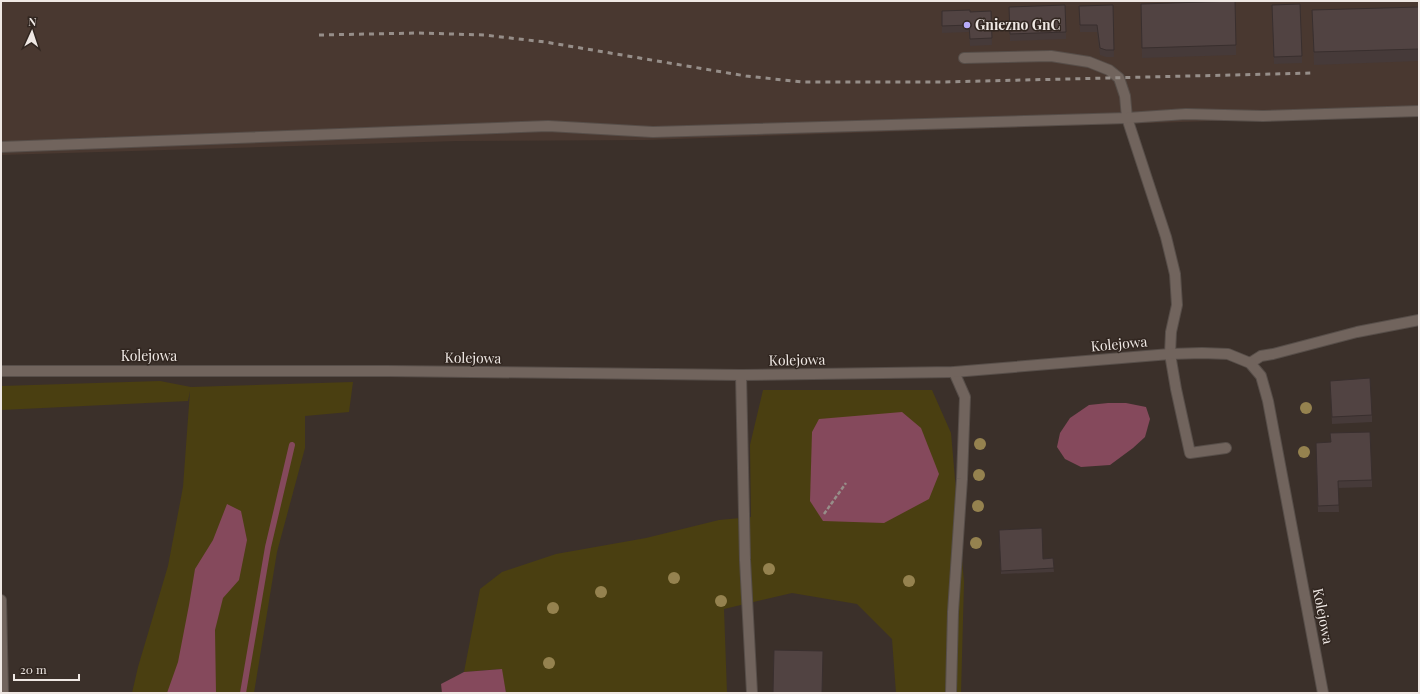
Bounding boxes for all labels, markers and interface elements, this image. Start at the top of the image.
north arrow [12,12,52,52]
text: N [28,14,37,29]
place label: Gniezno GnC [975,15,1061,34]
marker: Gniezno GnC [962,20,972,30]
street label: Kolejowa [1090,332,1148,355]
street label: Kolejowa [121,346,177,365]
street label: Kolejowa [445,348,502,367]
street label: Kolejowa [769,350,825,369]
street label: Kolejowa [1309,586,1338,646]
scale bar [14,656,79,682]
text: 20 m [20,661,47,677]

